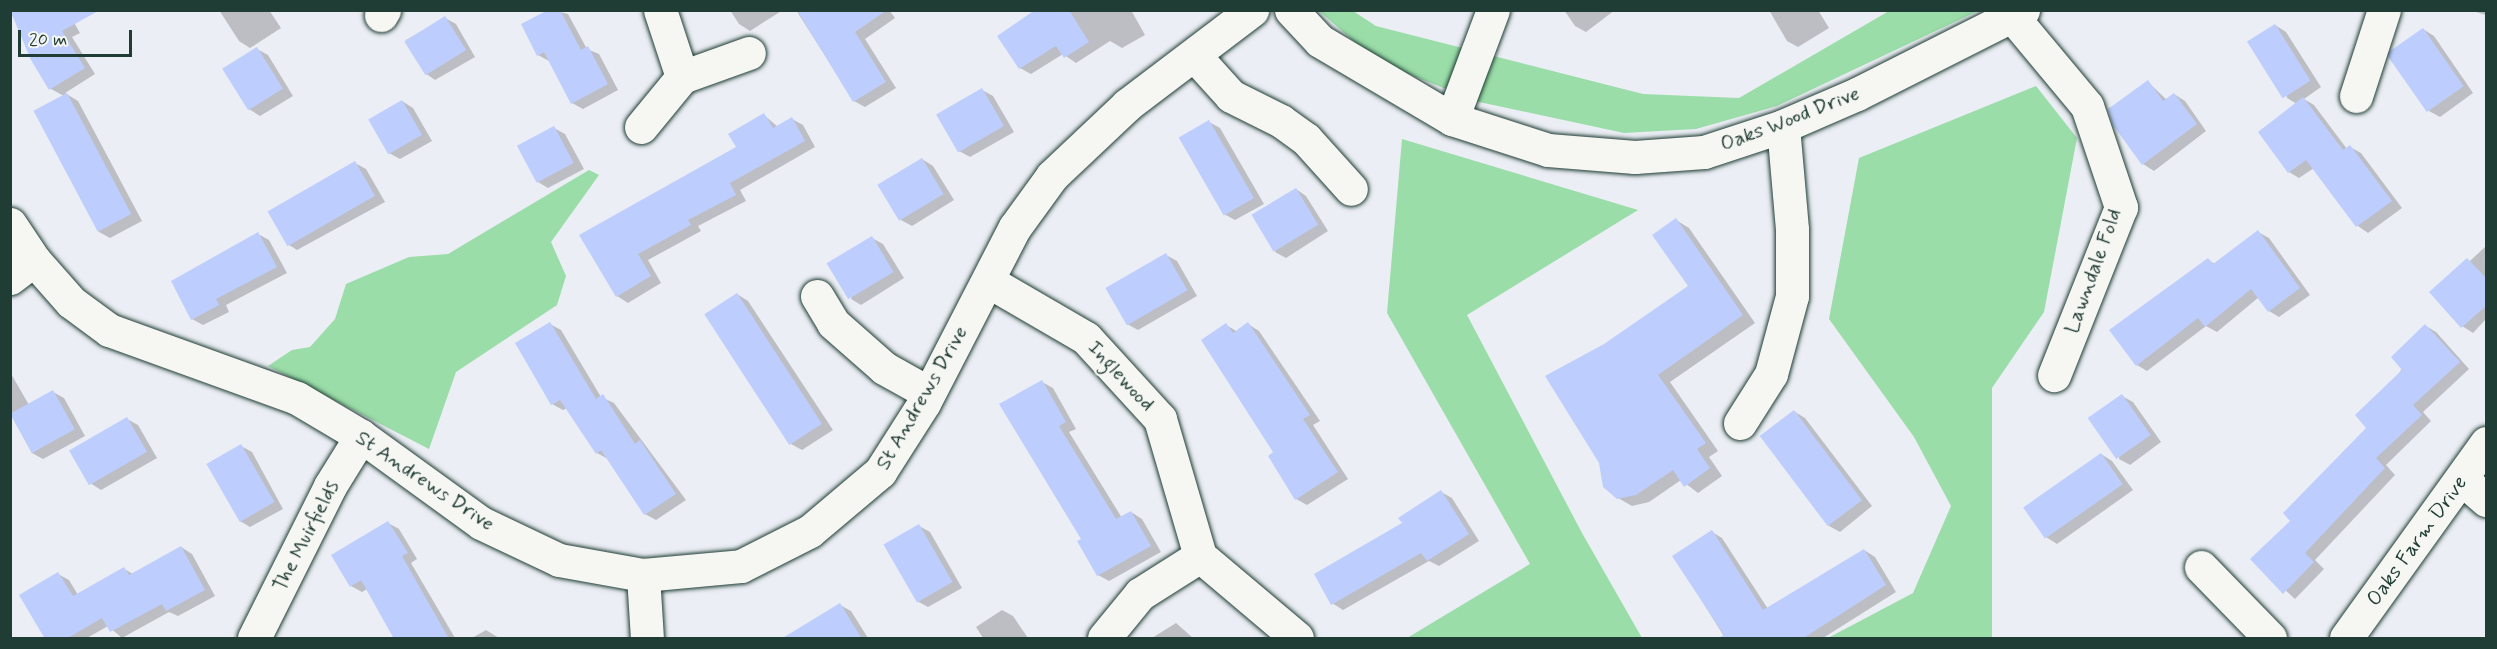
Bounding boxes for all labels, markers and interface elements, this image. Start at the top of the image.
scale bar [21,18,135,56]
text: 20 m [29,28,67,52]
street label: Oaks Wood Drive [1716,81,1864,157]
street label: Lawndale Fold [2059,205,2127,337]
street label: St Andrews Drive [872,325,972,471]
street label: Inglewood [1082,335,1160,417]
street label: St Andrews Drive [354,427,496,535]
street label: Oaks Farm Drive [2361,471,2473,611]
street label: The Muirfields [266,475,346,597]

